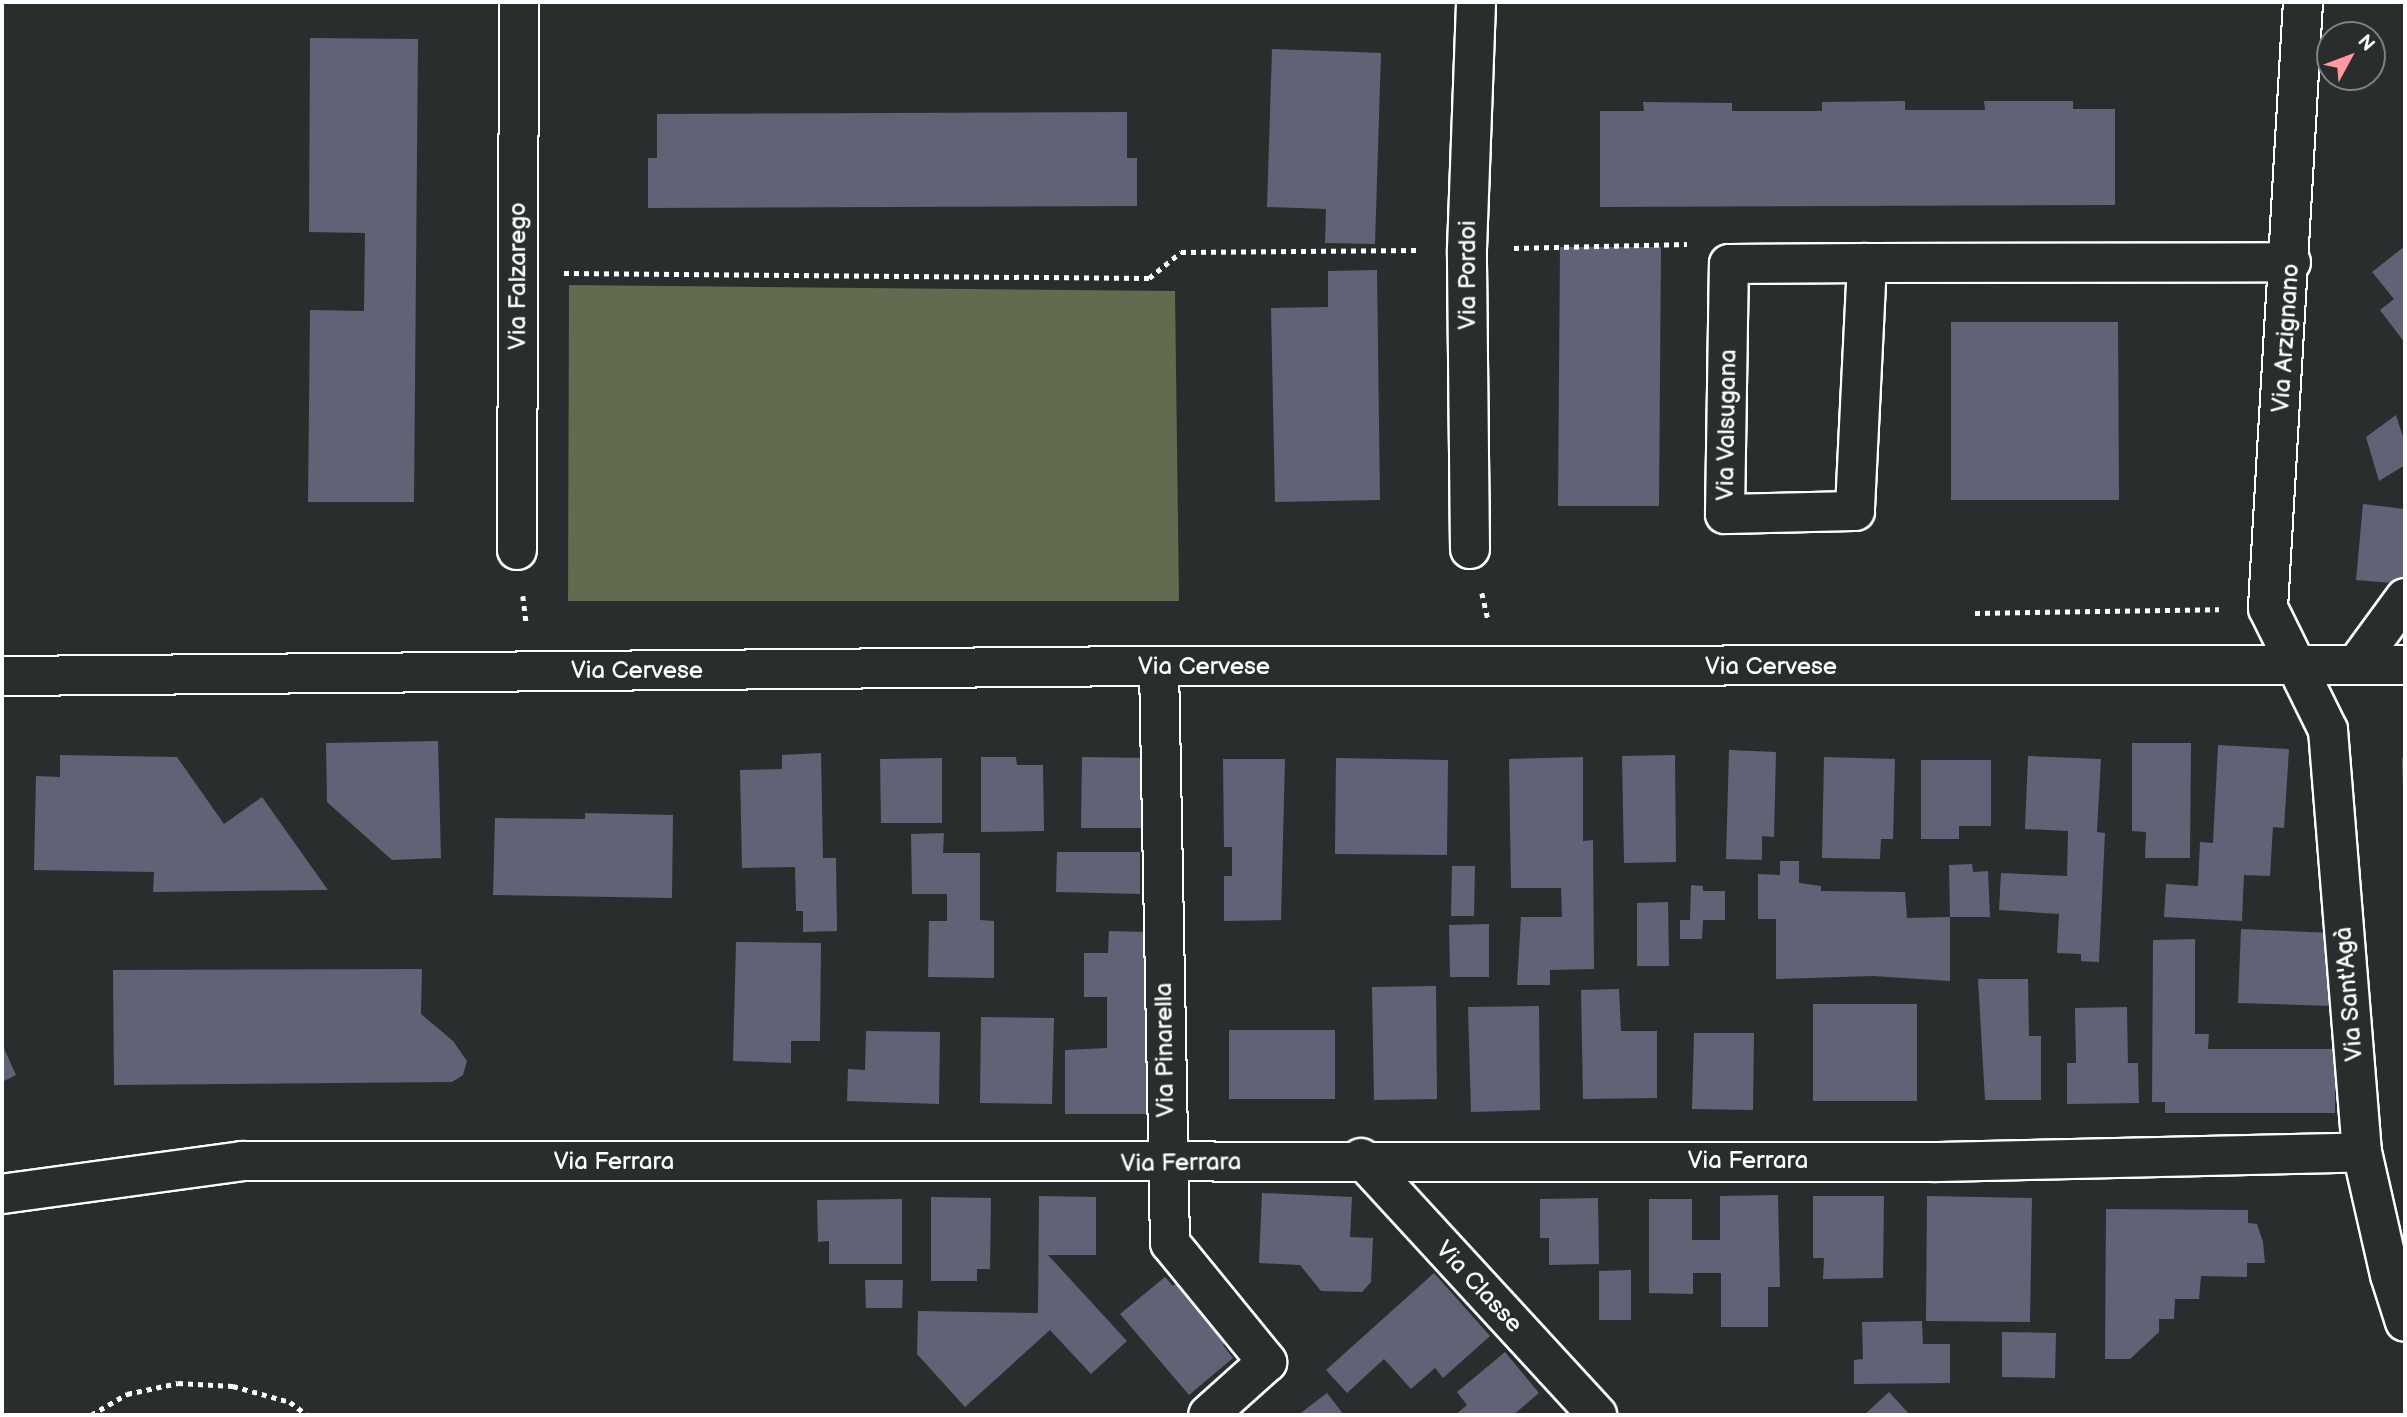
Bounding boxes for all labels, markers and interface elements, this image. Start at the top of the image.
north arrow [2316,21,2386,91]
text: N [2352,30,2379,56]
street label: Via Falzarego [504,202,532,350]
street label: Via Pordoi [1454,220,1482,330]
street label: Via Arzignano [2266,262,2306,414]
street label: Via Valsugana [1711,349,1743,501]
street label: Via Cervese [1138,653,1270,681]
street label: Via Cervese [1705,653,1837,681]
street label: Via Cervese [571,657,703,685]
street label: Via Sant'Agà [2329,925,2369,1063]
street label: Via Pinarella [1149,982,1181,1118]
street label: Via Ferrara [1688,1147,1808,1175]
street label: Via Ferrara [554,1148,674,1176]
street label: Via Ferrara [1120,1148,1242,1178]
street label: Via Classe [1429,1235,1529,1339]

